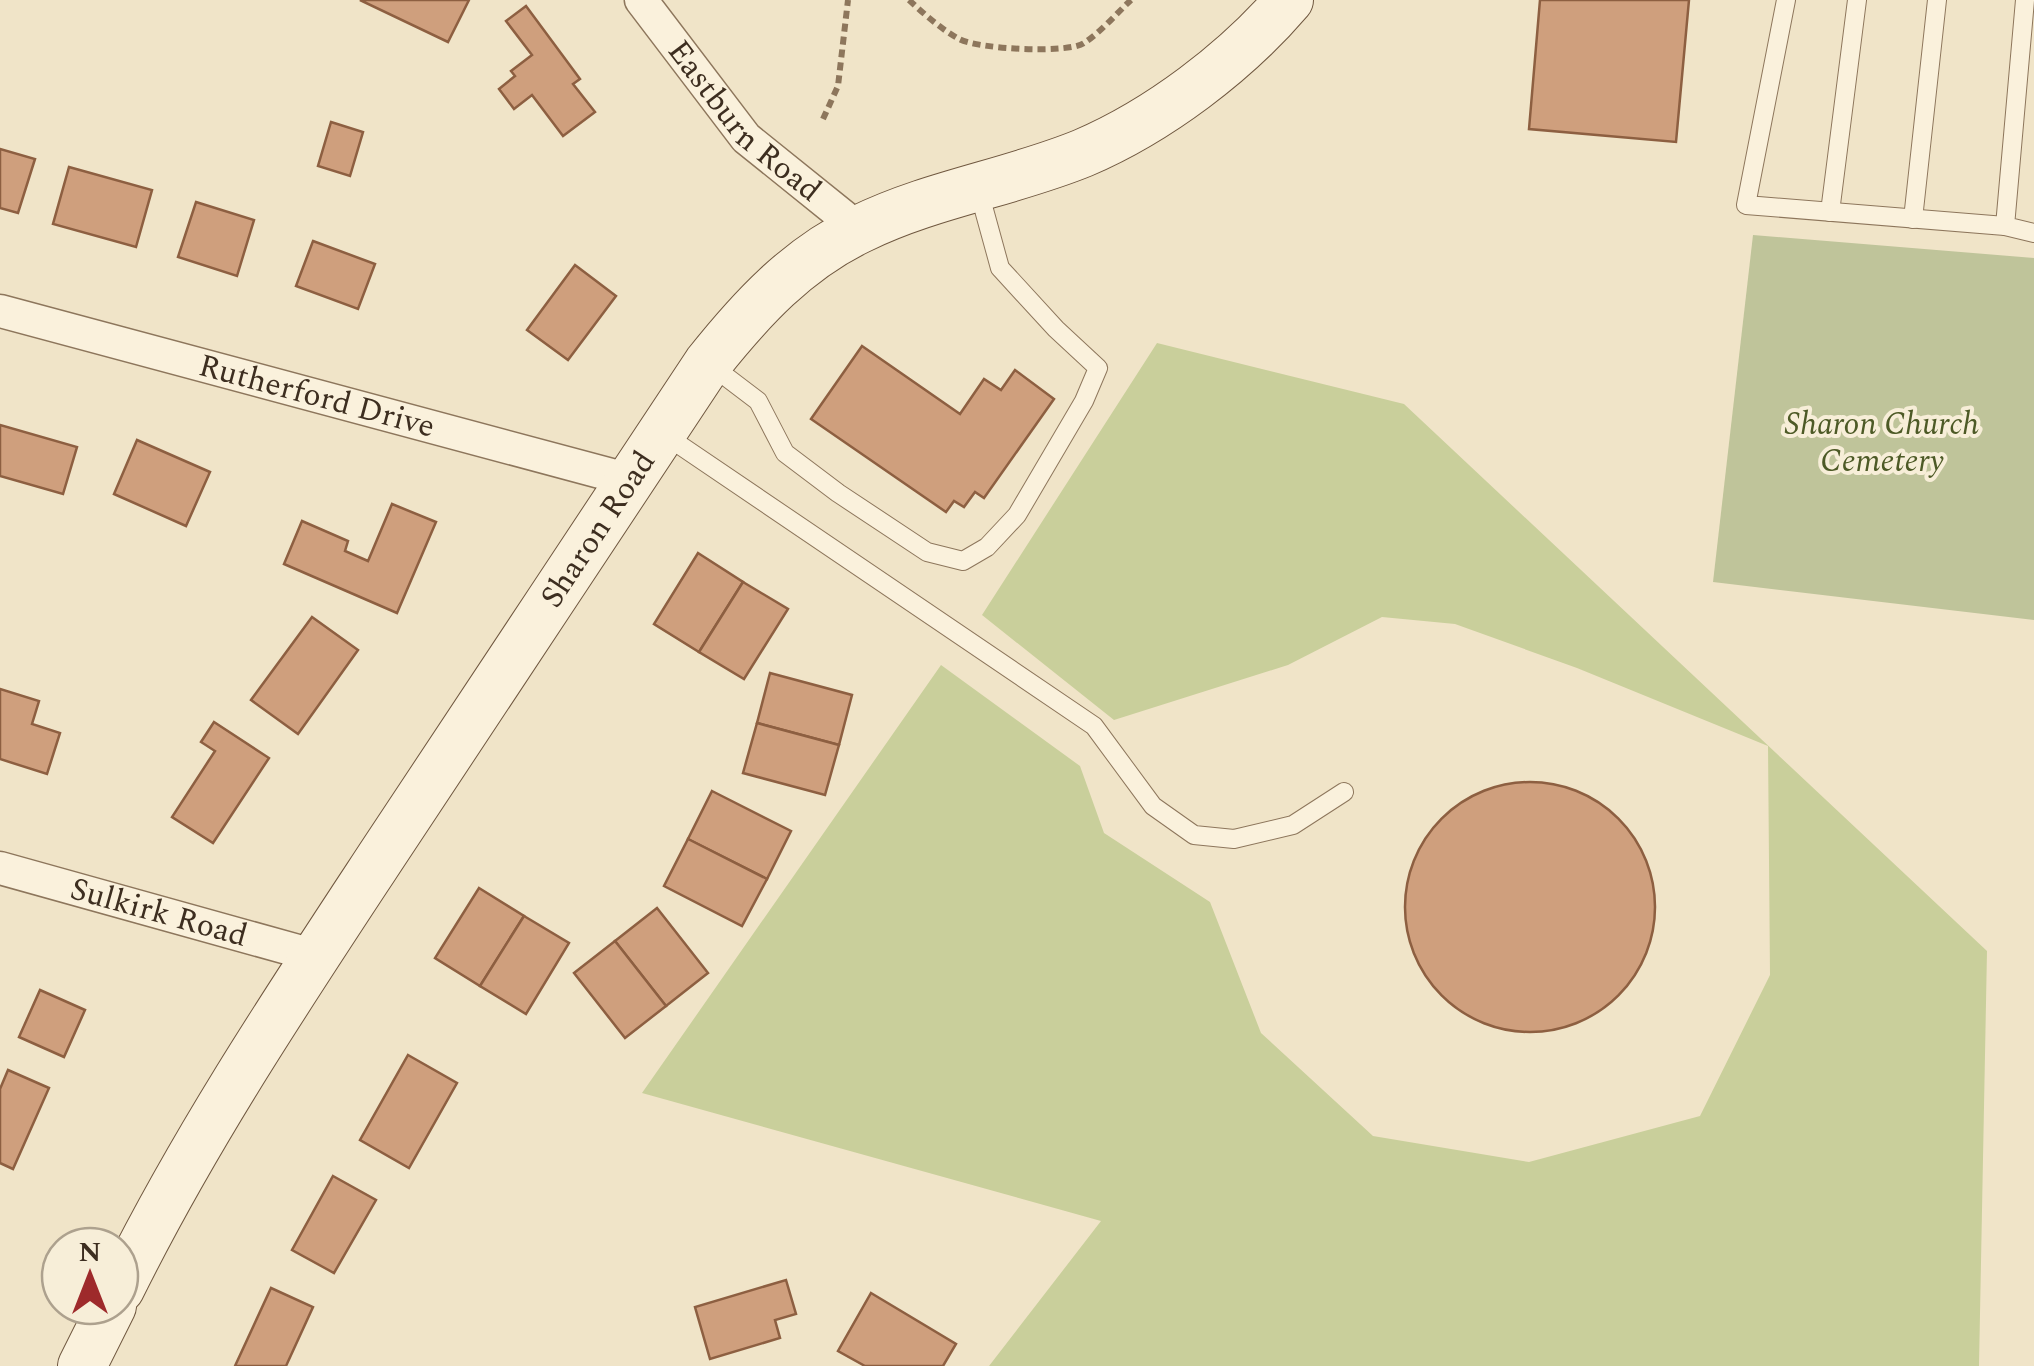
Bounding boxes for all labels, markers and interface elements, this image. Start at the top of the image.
street label: Eastburn Road [655,29,832,214]
street label: Rutherford Drive [193,341,440,451]
park label: Sharon Church Cemetery [1785,400,1979,486]
street label: Sharon Road [528,441,668,618]
street label: Sulkirk Road [65,864,253,960]
north arrow [40,1226,140,1326]
text: N [79,1231,101,1274]

